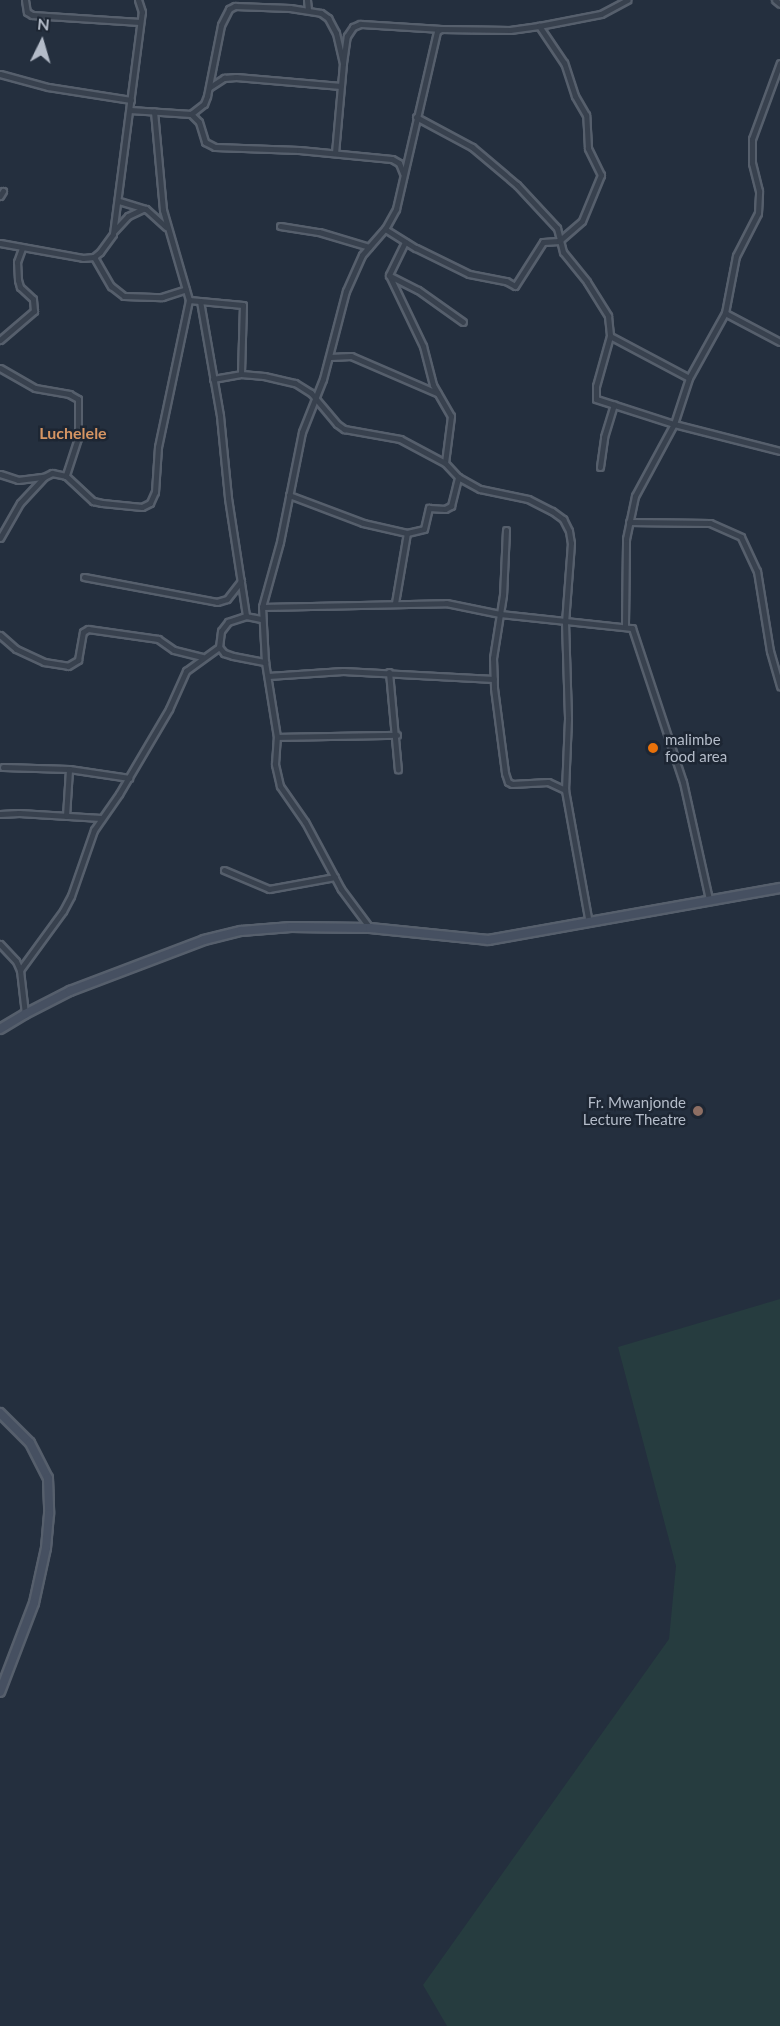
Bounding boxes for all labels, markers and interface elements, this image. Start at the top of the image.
north arrow [12,12,72,72]
text: N [37,14,51,34]
district label: Luchelele [39,423,107,443]
place label: malimbe food area [665,730,727,765]
marker: malimbe food area [646,741,660,755]
place label: Fr. Mwanjonde Lecture Theatre [582,1093,686,1128]
marker: Fr. Mwanjonde Lecture Theatre [691,1104,705,1118]

